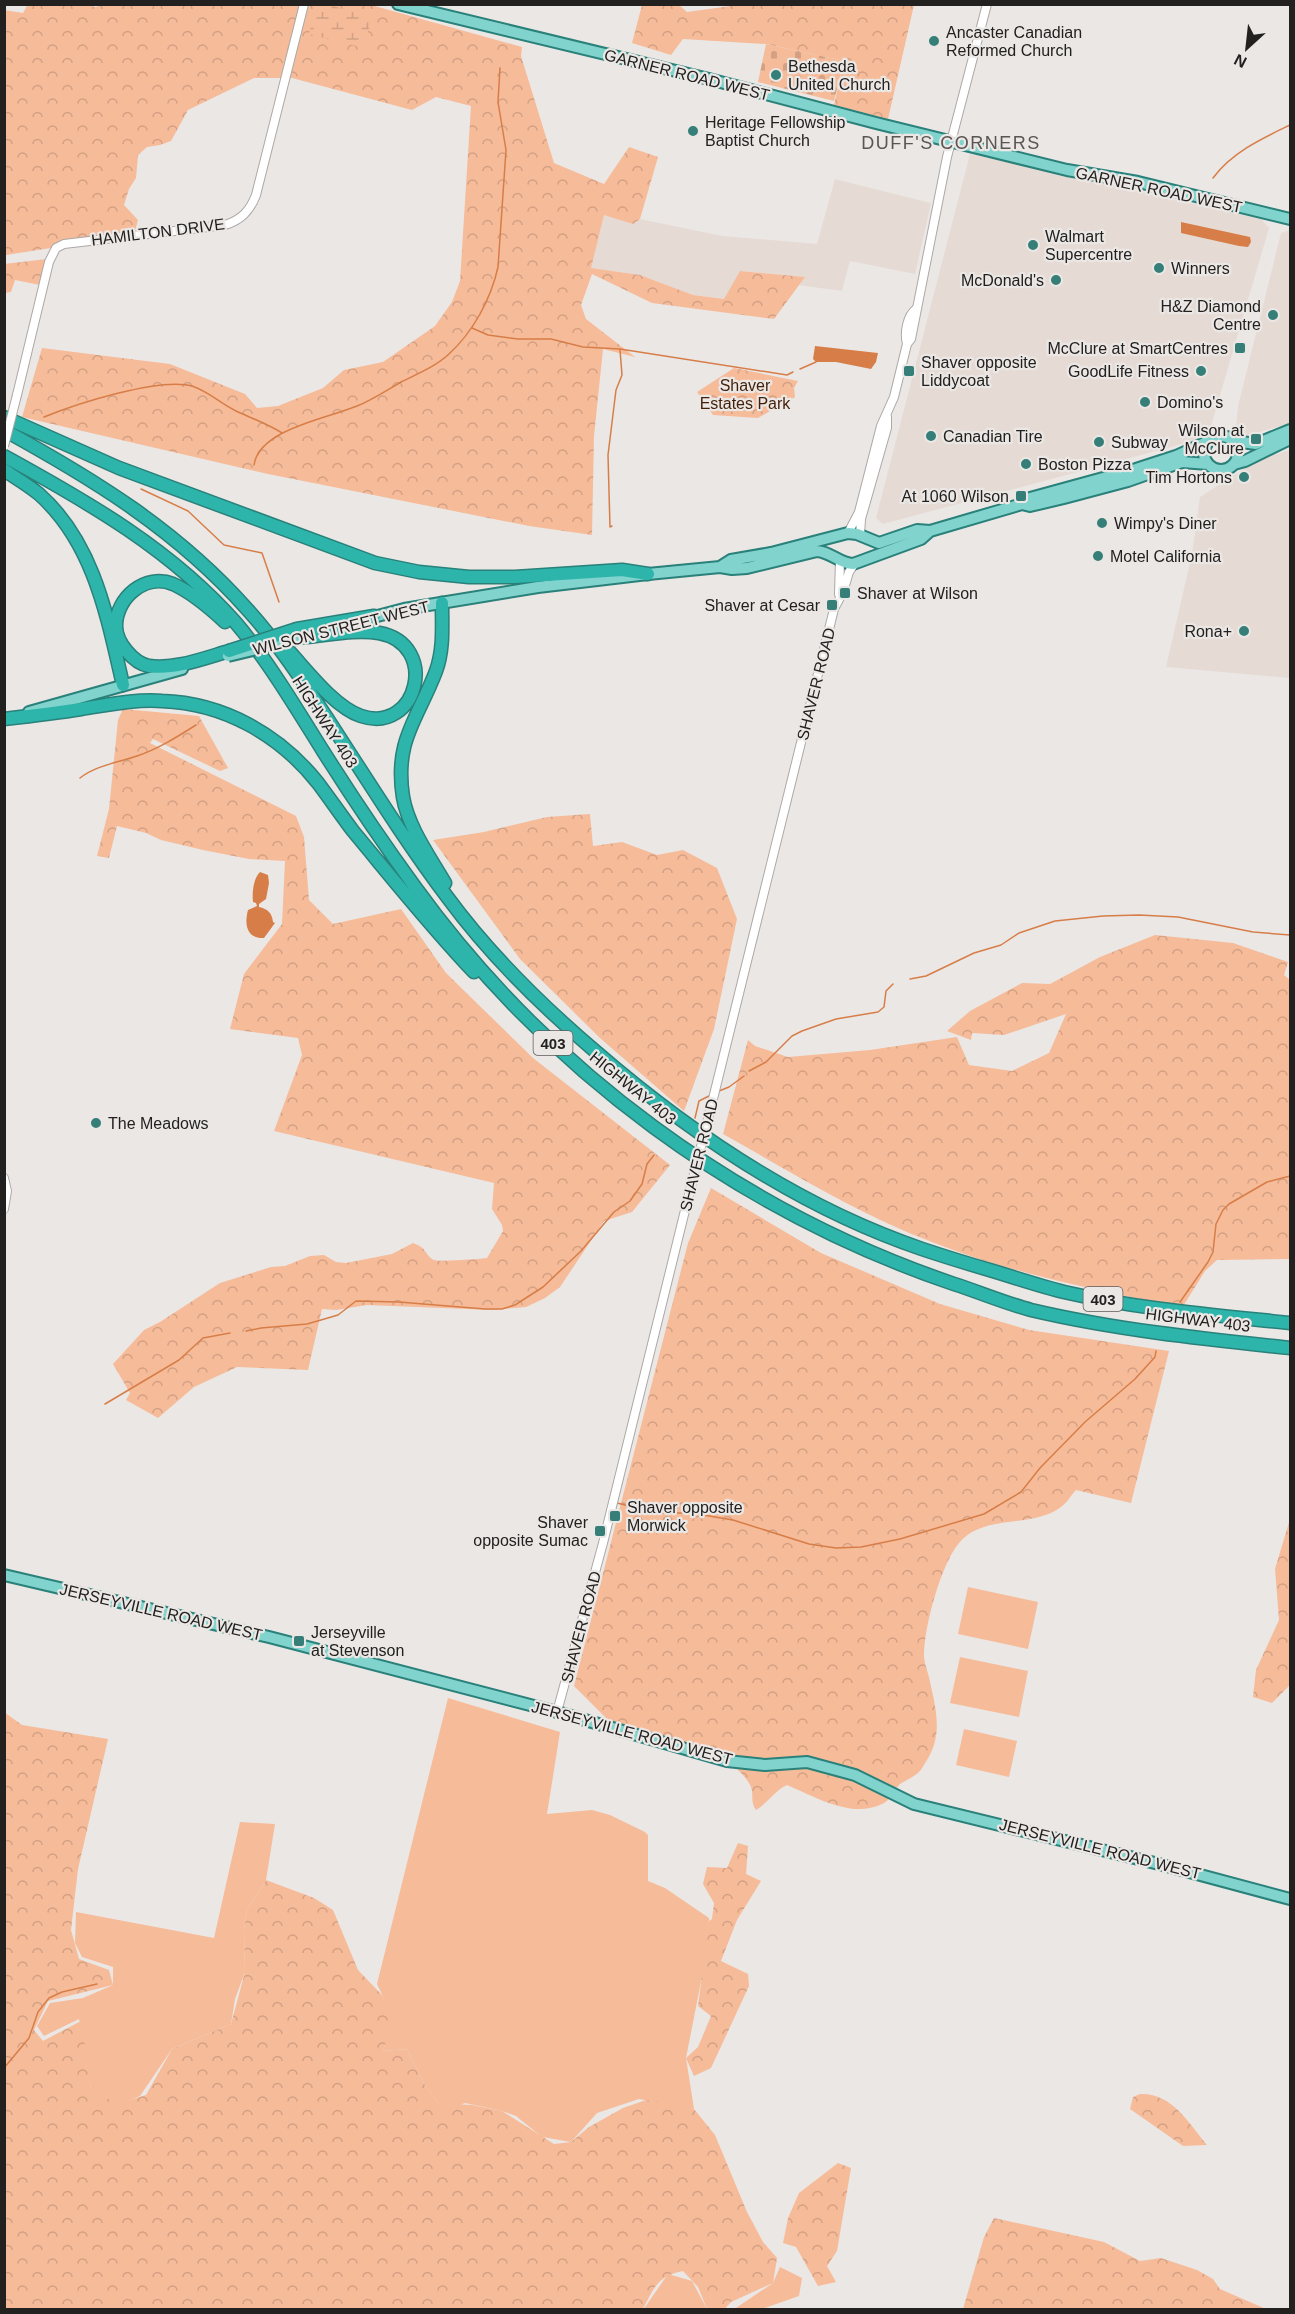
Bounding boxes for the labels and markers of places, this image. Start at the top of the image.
place label: Ancaster Canadian Reformed Church [946,24,1082,59]
marker: Ancaster Canadian Reformed Church [927,34,941,48]
place label: Bethesda United Church [788,58,890,93]
marker: Bethesda United Church [769,68,783,82]
place label: Heritage Fellowship Baptist Church [705,114,846,149]
marker: Heritage Fellowship Baptist Church [686,124,700,138]
place label: Walmart Supercentre [1045,228,1132,263]
marker: Walmart Supercentre [1026,238,1040,252]
place label: Winners [1171,260,1230,277]
marker: Winners [1152,261,1166,275]
place label: McDonald's [961,272,1044,289]
marker: McDonald's [1049,273,1063,287]
place label: H&Z Diamond Centre [1161,298,1261,333]
marker: H&Z Diamond Centre [1266,308,1280,322]
place label: McClure at SmartCentres [1048,340,1228,357]
marker: McClure at SmartCentres [1233,341,1247,355]
place label: Shaver opposite Liddycoat [921,354,1037,389]
place label: GoodLife Fitness [1068,363,1189,380]
marker: Shaver opposite Liddycoat [902,364,916,378]
marker: GoodLife Fitness [1194,364,1208,378]
place label: Domino's [1157,394,1223,411]
marker: Domino's [1138,395,1152,409]
place label: Wilson at McClure [1178,422,1245,457]
place label: Canadian Tire [943,428,1043,445]
marker: Canadian Tire [924,429,938,443]
marker: Wilson at McClure [1249,432,1263,446]
place label: Subway [1111,434,1168,451]
marker: Subway [1092,435,1106,449]
place label: Boston Pizza [1038,456,1131,473]
marker: Boston Pizza [1019,457,1033,471]
place label: Tim Hortons [1145,469,1232,486]
marker: Tim Hortons [1237,470,1251,484]
place label: At 1060 Wilson [901,488,1009,505]
marker: At 1060 Wilson [1014,489,1028,503]
place label: Wimpy's Diner [1114,515,1217,532]
marker: Wimpy's Diner [1095,516,1109,530]
place label: Motel California [1110,548,1221,565]
marker: Motel California [1091,549,1105,563]
place label: Shaver at Wilson [857,585,978,602]
marker: Shaver at Wilson [838,586,852,600]
place label: Shaver at Cesar [704,597,821,614]
marker: Shaver at Cesar [825,598,839,612]
place label: Rona+ [1184,623,1232,640]
marker: Rona+ [1237,624,1251,638]
place label: The Meadows [108,1115,209,1132]
marker: The Meadows [89,1116,103,1130]
place label: Shaver opposite Morwick [627,1499,743,1534]
marker: Shaver opposite Morwick [608,1509,622,1523]
place label: Shaver opposite Sumac [473,1514,589,1549]
marker: Shaver opposite Sumac [593,1524,607,1538]
place label: Jerseyville at Stevenson [311,1624,404,1659]
marker: Jerseyville at Stevenson [292,1634,306,1648]

